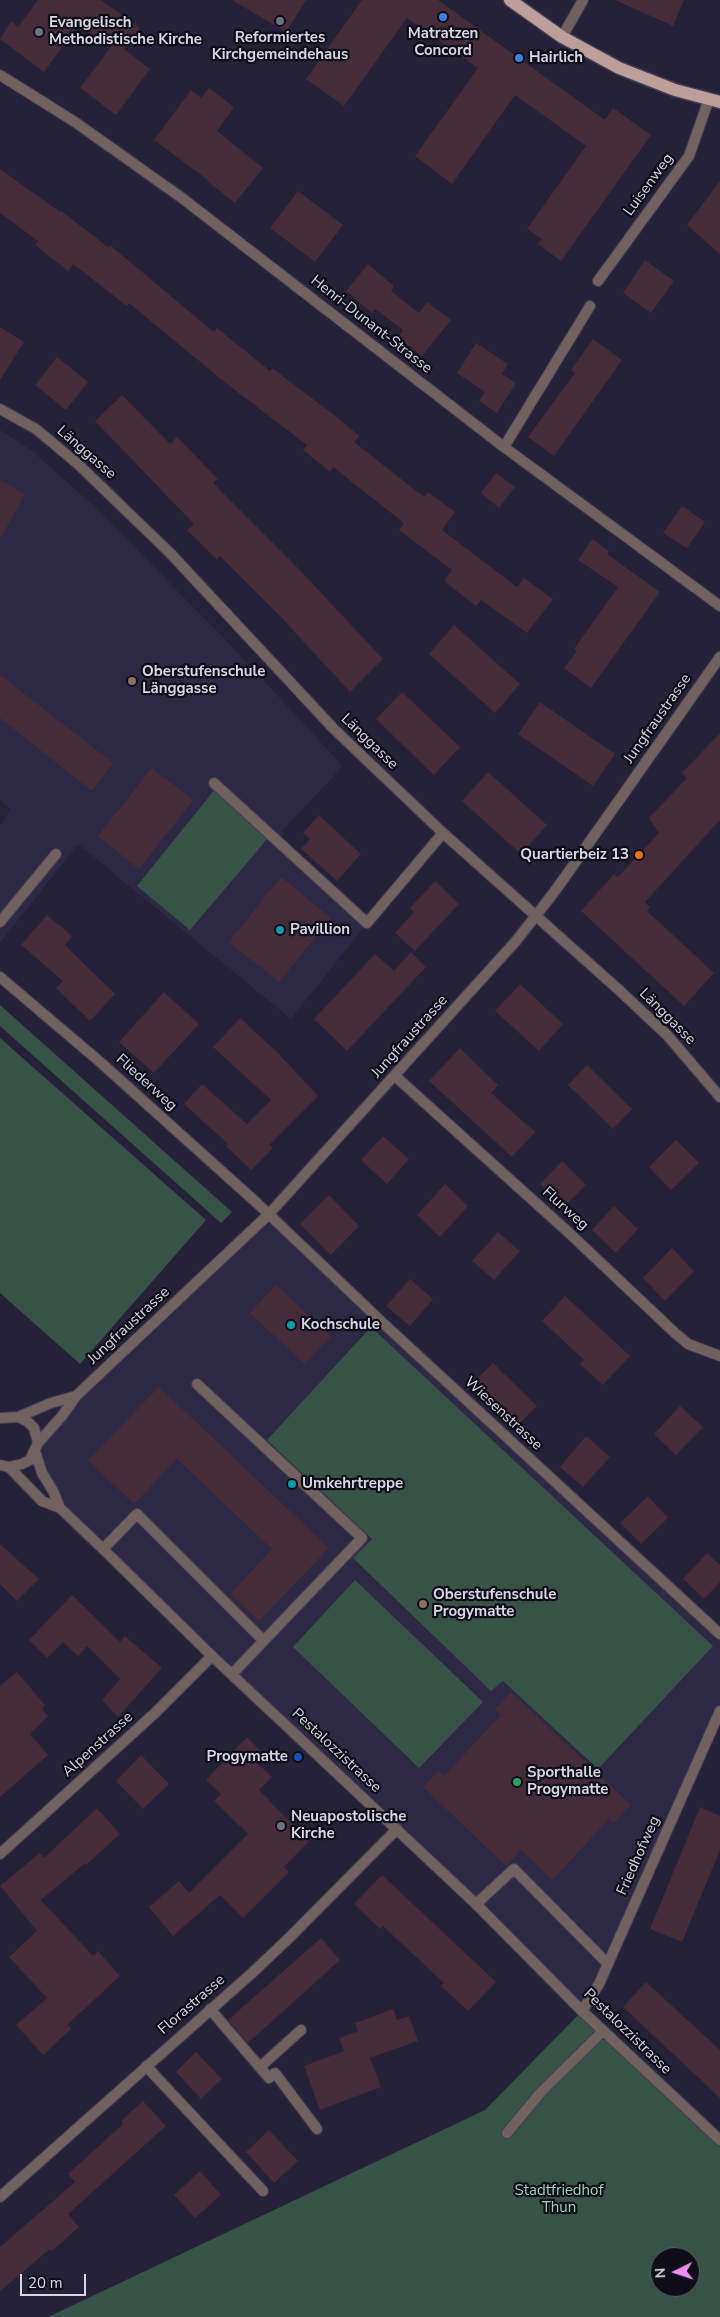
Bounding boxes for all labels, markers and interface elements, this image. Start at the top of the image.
marker: Matratzen Concord [437,11,449,23]
place label: Evangelisch Methodistische Kirche [49,14,202,49]
marker: Reformiertes Kirchgemeindehaus [274,15,286,27]
place label: Matratzen Concord [408,25,478,60]
marker: Evangelisch Methodistische Kirche [33,26,45,38]
place label: Reformiertes Kirchgemeindehaus [212,29,348,64]
place label: Hairlich [529,49,583,67]
marker: Hairlich [513,52,525,64]
street label: Luisenweg [620,150,678,220]
street label: Henri-Dunant-Strasse [307,272,435,378]
street label: Länggasse [53,422,119,484]
place label: Oberstufenschule Länggasse [142,663,265,698]
street label: Jungfraustrasse [620,671,696,767]
marker: Oberstufenschule Länggasse [126,675,138,687]
street label: Länggasse [337,710,401,774]
place label: Quartierbeiz 13 [520,846,629,864]
marker: Quartierbeiz 13 [633,849,645,861]
place label: Pavillion [290,921,350,939]
marker: Pavillion [274,924,286,936]
street label: Länggasse [635,985,699,1049]
street label: Jungfraustrasse [368,992,452,1082]
street label: Fliederweg [112,1051,180,1115]
street label: Flurweg [538,1184,592,1234]
street label: Jungfraustrasse [84,1284,174,1368]
place label: Kochschule [301,1316,380,1334]
marker: Kochschule [285,1319,297,1331]
street label: Wiesenstrasse [460,1373,546,1455]
place label: Umkehrtreppe [302,1475,403,1493]
marker: Umkehrtreppe [286,1478,298,1490]
place label: Oberstufenschule Progymatte [433,1586,556,1621]
marker: Oberstufenschule Progymatte [417,1598,429,1610]
street label: Pestalozzistrasse [288,1705,384,1797]
street label: Alpenstrasse [59,1709,137,1781]
place label: Progymatte [207,1748,288,1766]
marker: Progymatte [292,1751,304,1763]
place label: Sporthalle Progymatte [527,1764,608,1799]
marker: Sporthalle Progymatte [511,1776,523,1788]
place label: Neuapostolische Kirche [291,1808,406,1843]
street label: Friedhofweg [614,1814,664,1898]
marker: Neuapostolische Kirche [275,1820,287,1832]
street label: Florastrasse [155,1971,229,2039]
street label: Pestalozzistrasse [579,1985,675,2079]
park label: Stadtfriedhof Thun [515,2182,603,2217]
north arrow [650,2247,700,2297]
scale bar [22,2264,89,2296]
text: N [651,2267,670,2279]
text: 20 m [28,2273,63,2293]

